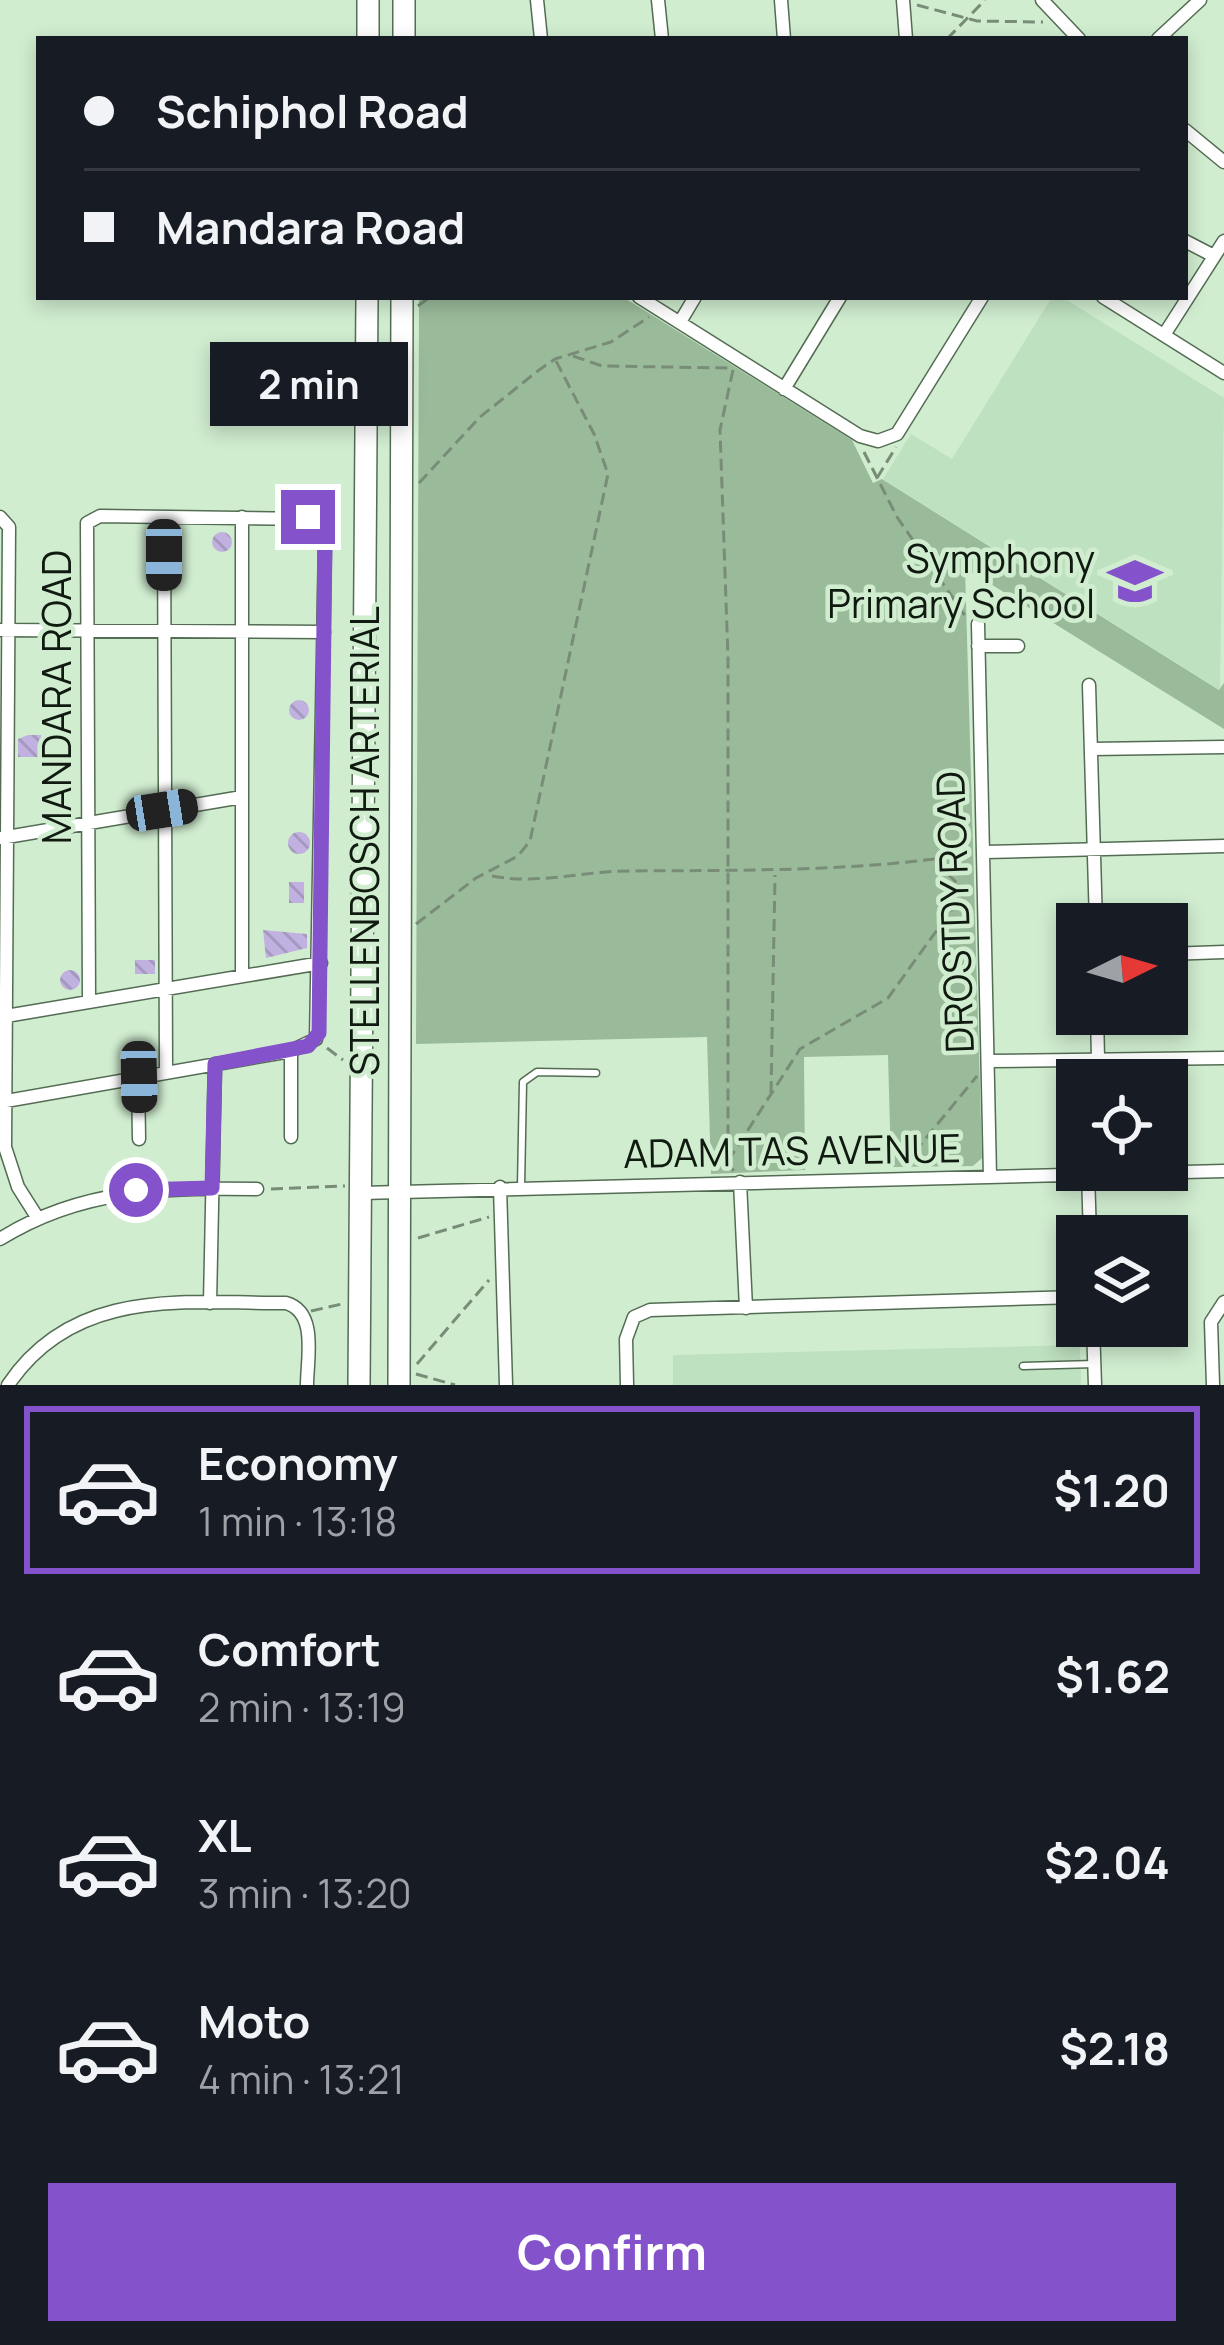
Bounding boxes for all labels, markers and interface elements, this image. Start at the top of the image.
text: Schiphol Road [156,80,469,142]
text: Mandara Road [156,196,465,258]
callout: 2 min [209,343,407,427]
text: 2 min [258,357,360,411]
route end [281,490,335,544]
car [146,519,182,591]
place label: Symphony Primary School [827,531,1095,630]
street label: MANDARA ROAD [29,550,83,844]
school or university icon: Symphony Primary School [1106,552,1164,610]
street label: STELLENBOSCH ARTERIAL [337,606,391,1076]
street label: DROSTDY ROAD [922,770,986,1054]
car [124,787,200,833]
north arrow [1056,903,1188,1035]
map controls [1056,903,1188,1347]
car [120,1041,158,1113]
button: locate [1056,1059,1188,1191]
street label: ADAM TAS AVENUE [623,1120,961,1180]
route start [109,1163,163,1217]
button: layers [1056,1215,1188,1347]
text: Economy [198,1432,398,1494]
icon: car [54,1436,162,1544]
text: $1.20 [1054,1459,1170,1521]
text: 1 min · 13:18 [198,1494,397,1548]
text: Comfort [198,1618,381,1680]
icon: car [54,1622,162,1730]
text: $1.62 [1055,1645,1170,1707]
text: 2 min · 13:19 [198,1680,406,1734]
text: XL [198,1804,252,1866]
icon: car [54,1808,162,1916]
text: $2.04 [1044,1831,1170,1893]
text: 3 min · 13:20 [198,1866,412,1920]
text: Moto [198,1990,310,2052]
icon: car [54,1994,162,2102]
text: $2.18 [1059,2017,1170,2079]
text: 4 min · 13:21 [198,2052,404,2106]
button: Confirm [48,2183,1176,2321]

